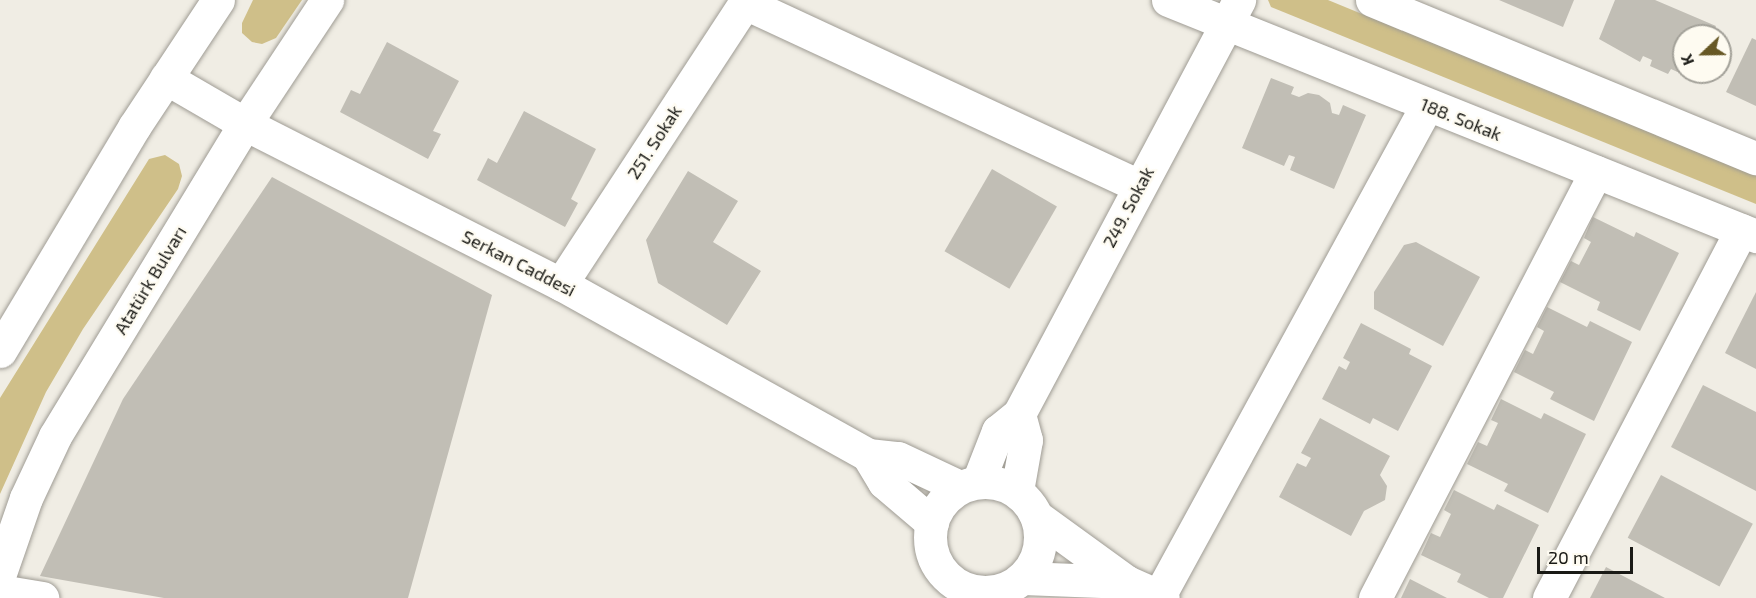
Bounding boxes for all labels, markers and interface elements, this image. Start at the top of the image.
north arrow [1672,24,1732,84]
text: K [1676,52,1697,68]
street label: 188. Sokak [1417,93,1505,145]
street label: 251. Sokak [622,101,686,183]
street label: 249. Sokak [1098,163,1158,251]
street label: Atatürk Bulvarı [109,222,191,338]
street label: Serkan Caddesi [459,225,579,301]
scale bar [1540,535,1636,573]
text: 20 m [1548,546,1589,568]

